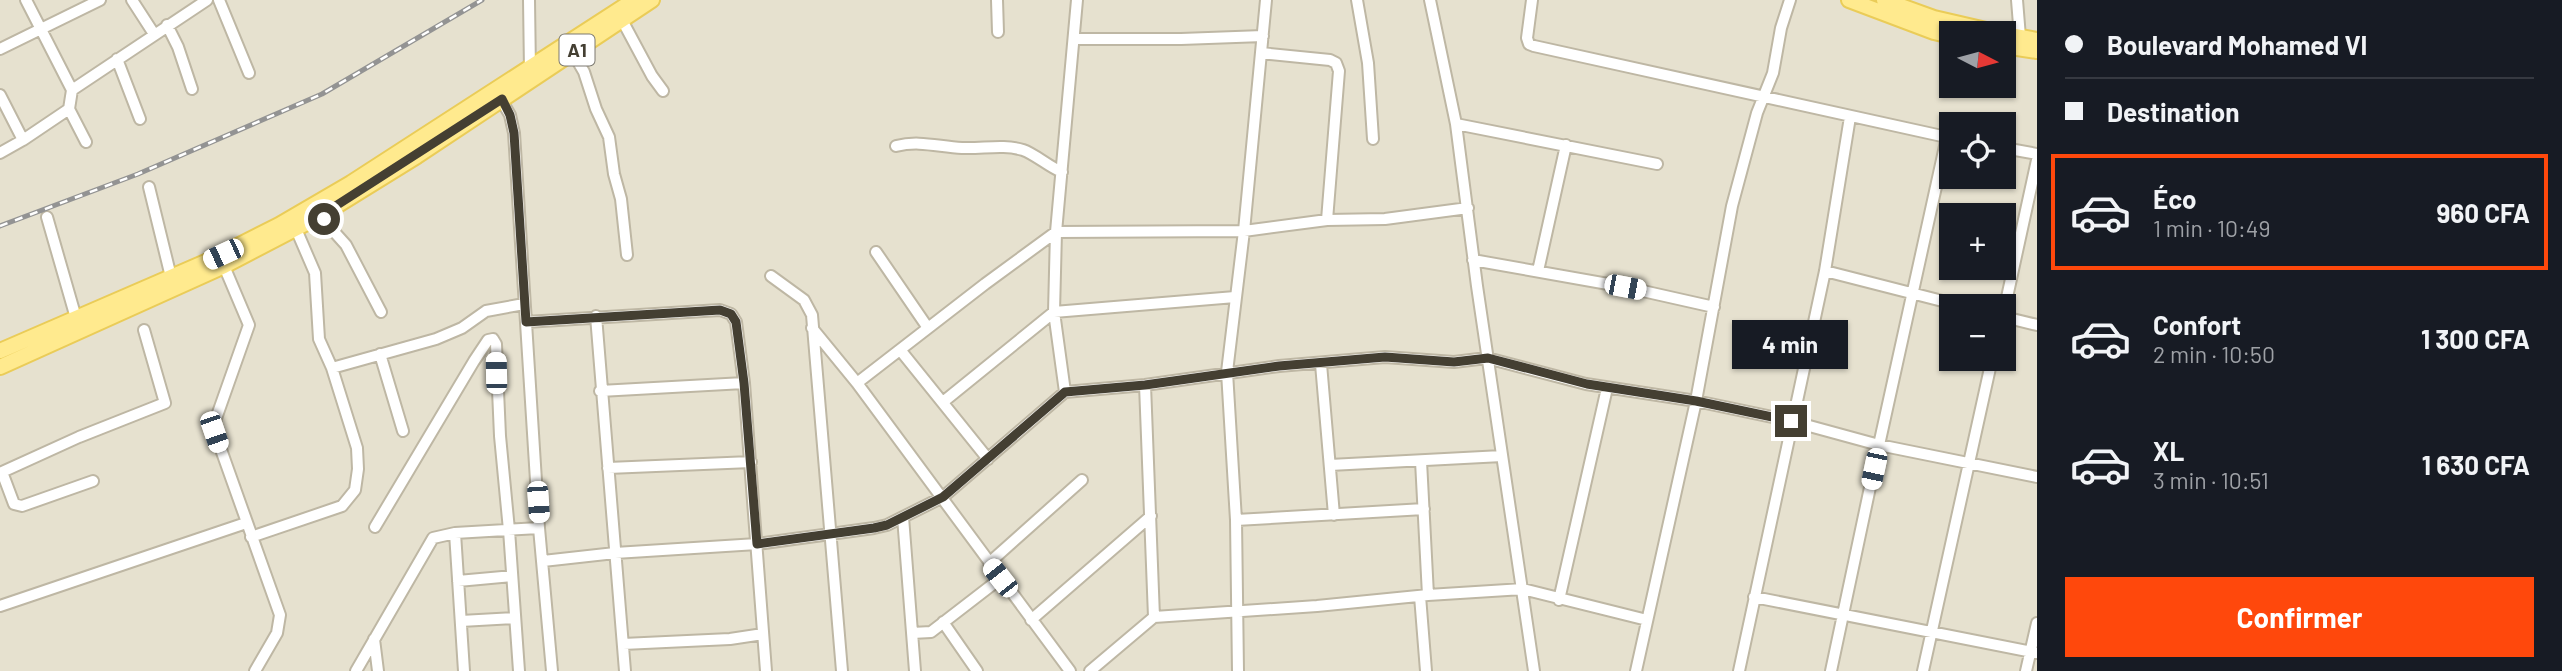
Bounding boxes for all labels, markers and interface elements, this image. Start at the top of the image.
north arrow [1939,21,2016,98]
map controls [1939,21,2016,371]
text: Boulevard Mohamed VI [2107,29,2367,60]
road number: A1 [560,34,594,66]
text: Destination [2107,96,2240,127]
button: locate [1939,112,2016,189]
icon: car [2069,181,2132,244]
text: Éco [2153,183,2196,214]
text: 960 CFA [2436,197,2530,228]
route start [308,203,340,235]
button: + [1939,203,2016,280]
text: 1 min · 10:49 [2153,214,2270,242]
car [200,236,247,272]
car [1603,273,1648,301]
button: − [1939,294,2016,371]
icon: car [2069,307,2132,370]
text: Confort [2153,309,2241,340]
callout: 4 min [1733,320,1849,368]
text: 1 300 CFA [2421,323,2530,354]
text: 4 min [1762,330,1818,358]
text: 2 min · 10:50 [2153,340,2275,368]
car [486,352,507,394]
route end [1775,405,1807,437]
car [198,409,231,455]
icon: car [2069,433,2132,496]
text: XL [2153,435,2184,466]
car [1860,446,1889,492]
text: 1 630 CFA [2422,449,2530,480]
text: 3 min · 10:51 [2153,466,2269,494]
car [527,480,550,524]
car [979,555,1022,601]
button: Confirmer [2065,577,2534,657]

